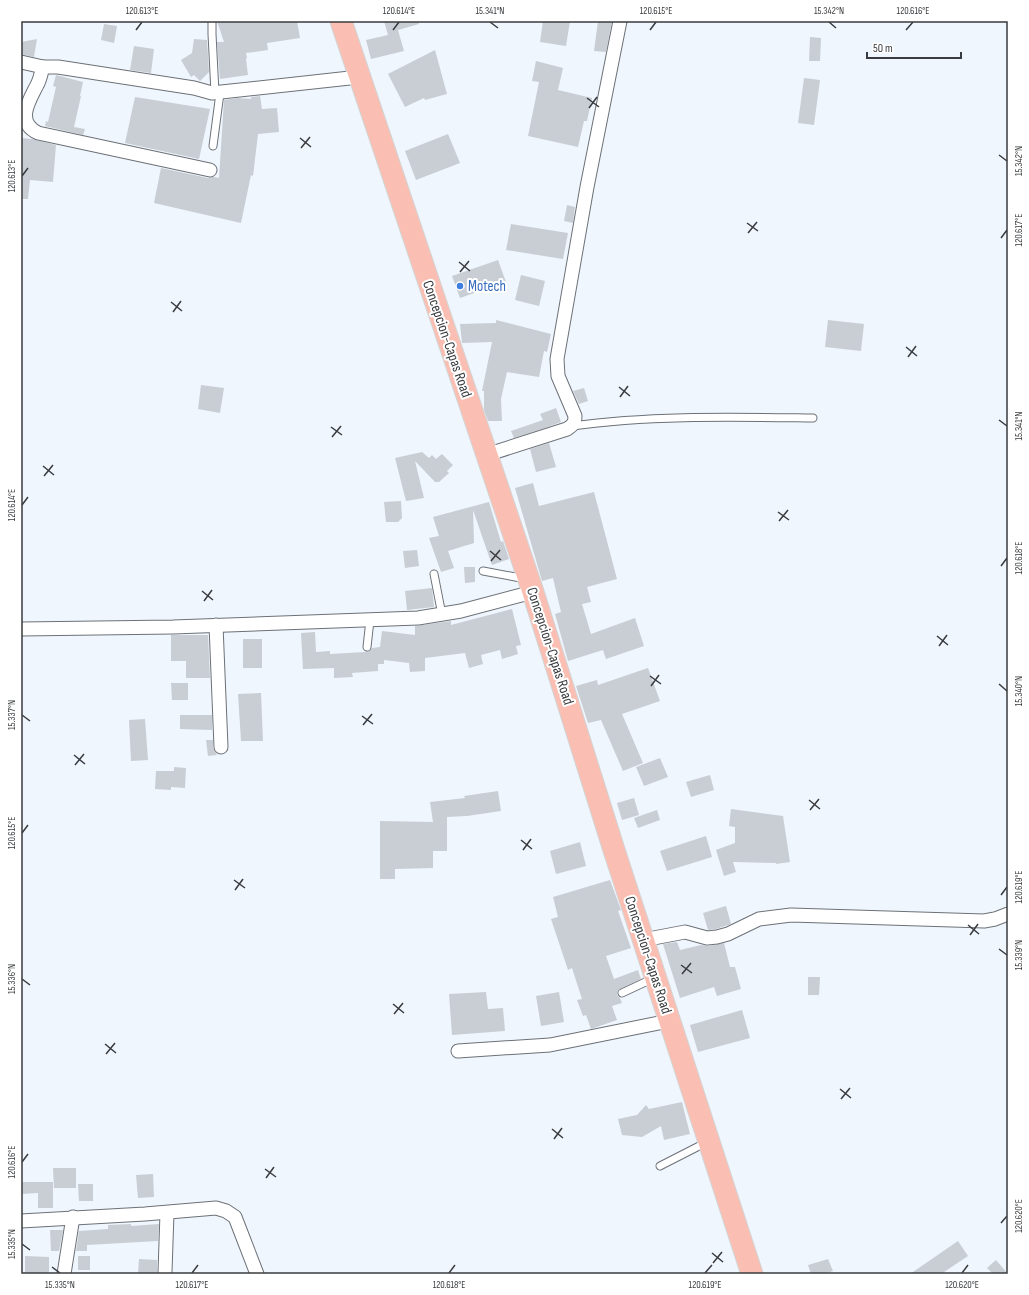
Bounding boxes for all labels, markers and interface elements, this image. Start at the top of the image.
text: 120.613°E [126,5,158,17]
text: 120.614°E [383,5,415,17]
text: 15.341°N [476,5,504,17]
text: 120.615°E [640,5,672,17]
text: 15.342°N [814,5,844,17]
text: 120.616°E [897,5,929,17]
scale bar [867,34,961,60]
text: 50 m [873,41,893,56]
text: 15.342°N [1013,146,1025,176]
text: 120.613°E [6,160,18,192]
text: 120.617°E [1013,214,1025,246]
place label: Motech [468,277,506,296]
street label: Concepcion-Capas Road [418,278,476,400]
marker: Motech [455,281,465,291]
text: 15.341°N [1013,412,1025,440]
text: 120.614°E [6,489,18,521]
text: 120.618°E [1013,542,1025,574]
street label: Concepcion-Capas Road [522,585,578,707]
text: 15.340°N [1013,676,1025,706]
text: 15.337°N [6,700,18,730]
text: 120.615°E [6,817,18,849]
text: 120.619°E [1013,871,1025,903]
street label: Concepcion-Capas Road [620,894,676,1016]
text: 15.339°N [1013,940,1025,970]
text: 15.336°N [6,964,18,994]
text: 120.616°E [6,1146,18,1178]
text: 120.620°E [1013,1199,1025,1233]
text: 15.335°N [6,1229,18,1259]
text: 15.335°N [45,1279,75,1291]
text: 120.617°E [176,1279,208,1291]
text: 120.618°E [433,1279,465,1291]
text: 120.619°E [689,1279,721,1291]
text: 120.620°E [945,1279,979,1291]

